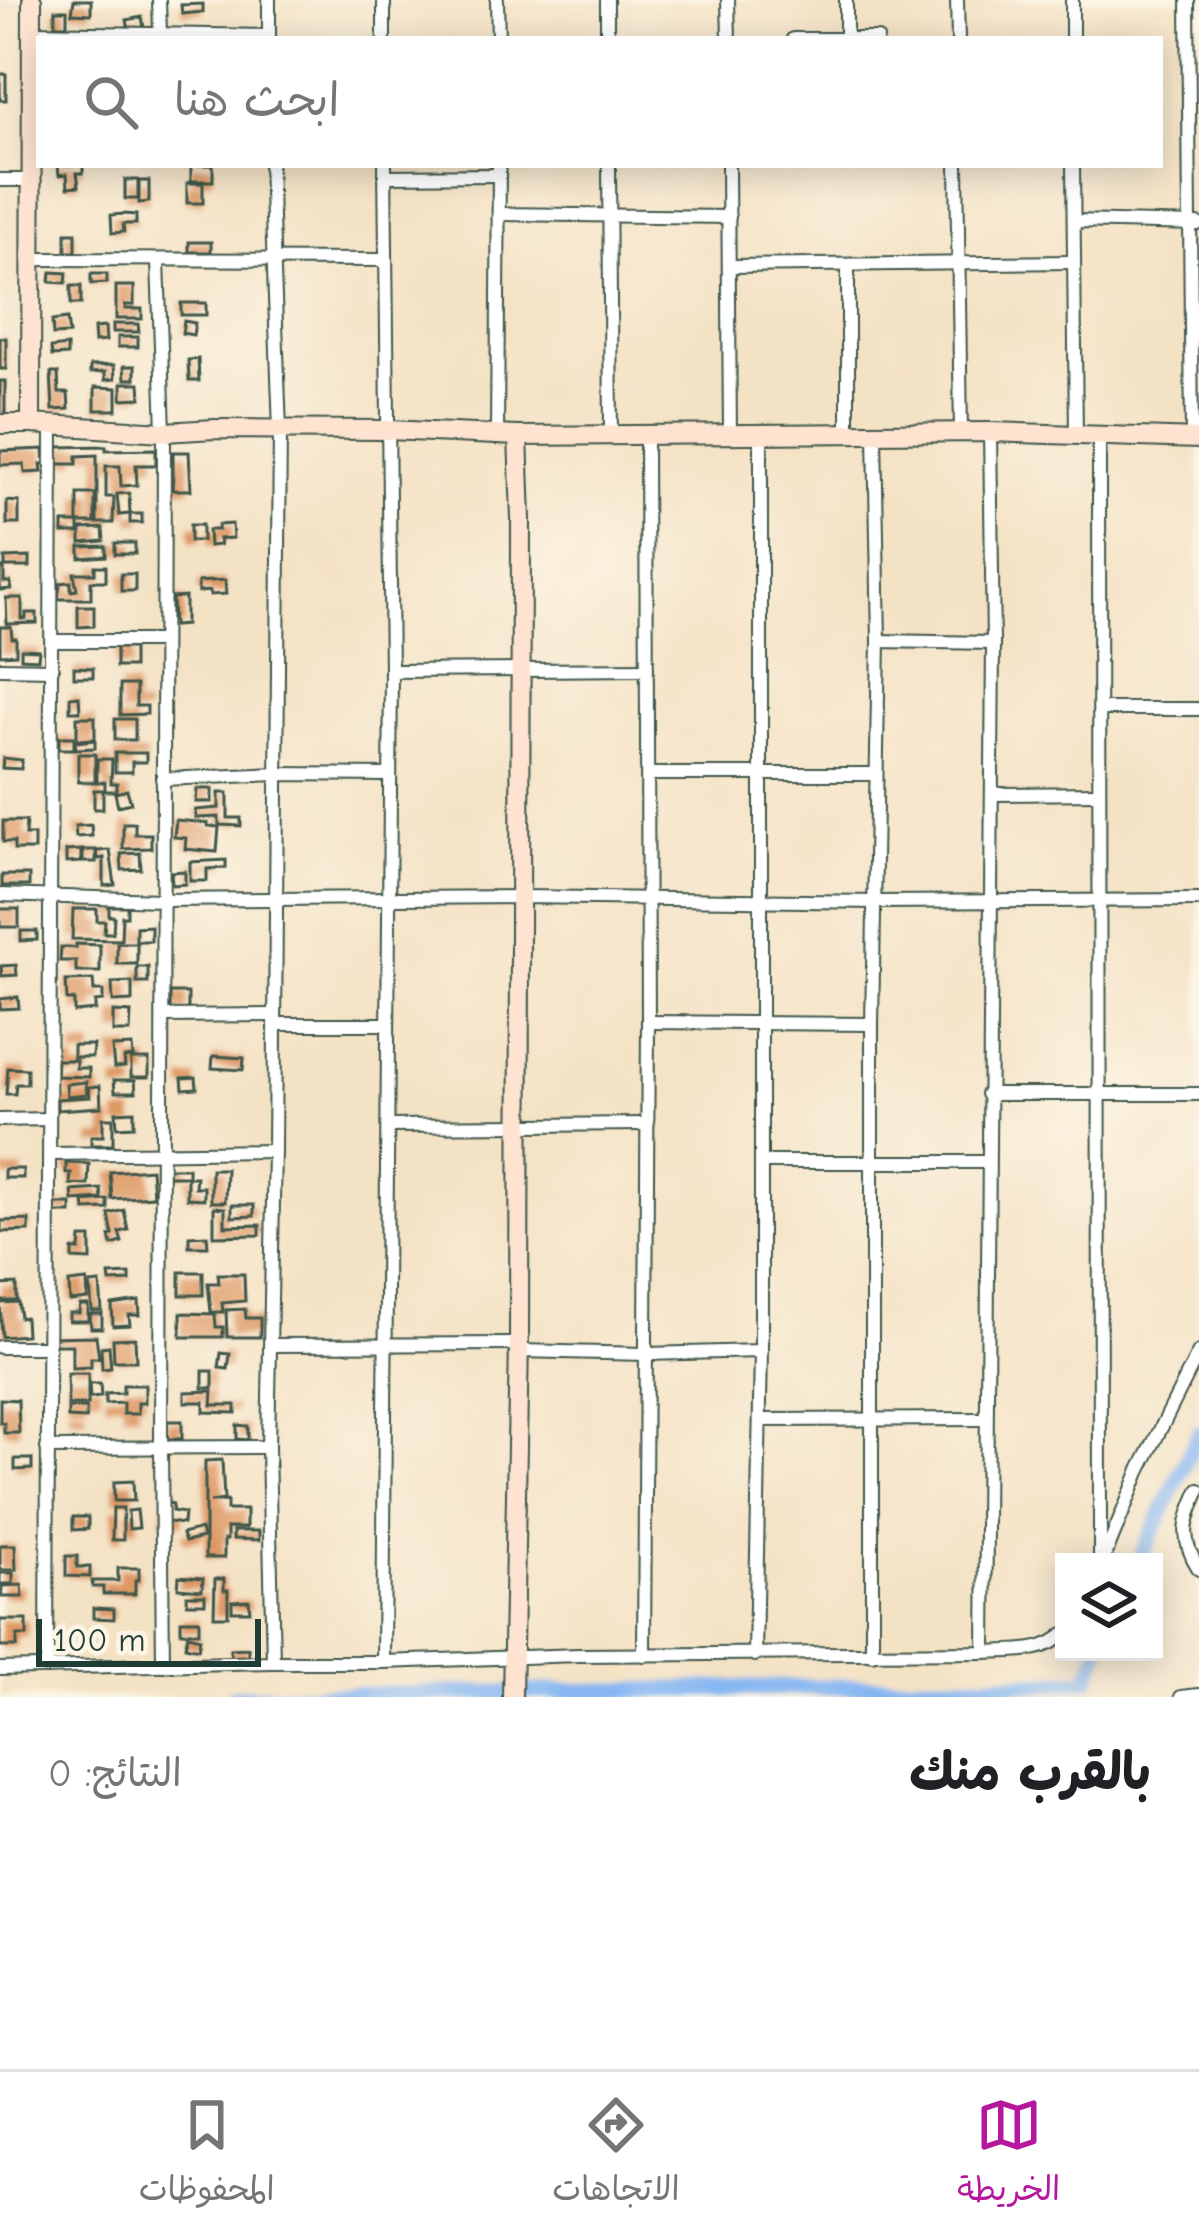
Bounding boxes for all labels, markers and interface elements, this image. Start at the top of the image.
search box [36,36,1163,168]
icon: search [78,69,144,135]
text: ابحث هنا [174,74,339,126]
map controls [1055,1553,1163,1661]
button: layers [1055,1553,1163,1661]
scale bar [36,1613,261,1666]
text: 100 m [54,1621,146,1659]
text: بالقرب منك [909,1743,1151,1802]
text: النتائج: 0 [48,1751,182,1796]
tab: المحفوظات [139,2092,275,2218]
tab: الاتجاهات [552,2092,680,2218]
tab: الخريطة [957,2092,1060,2218]

